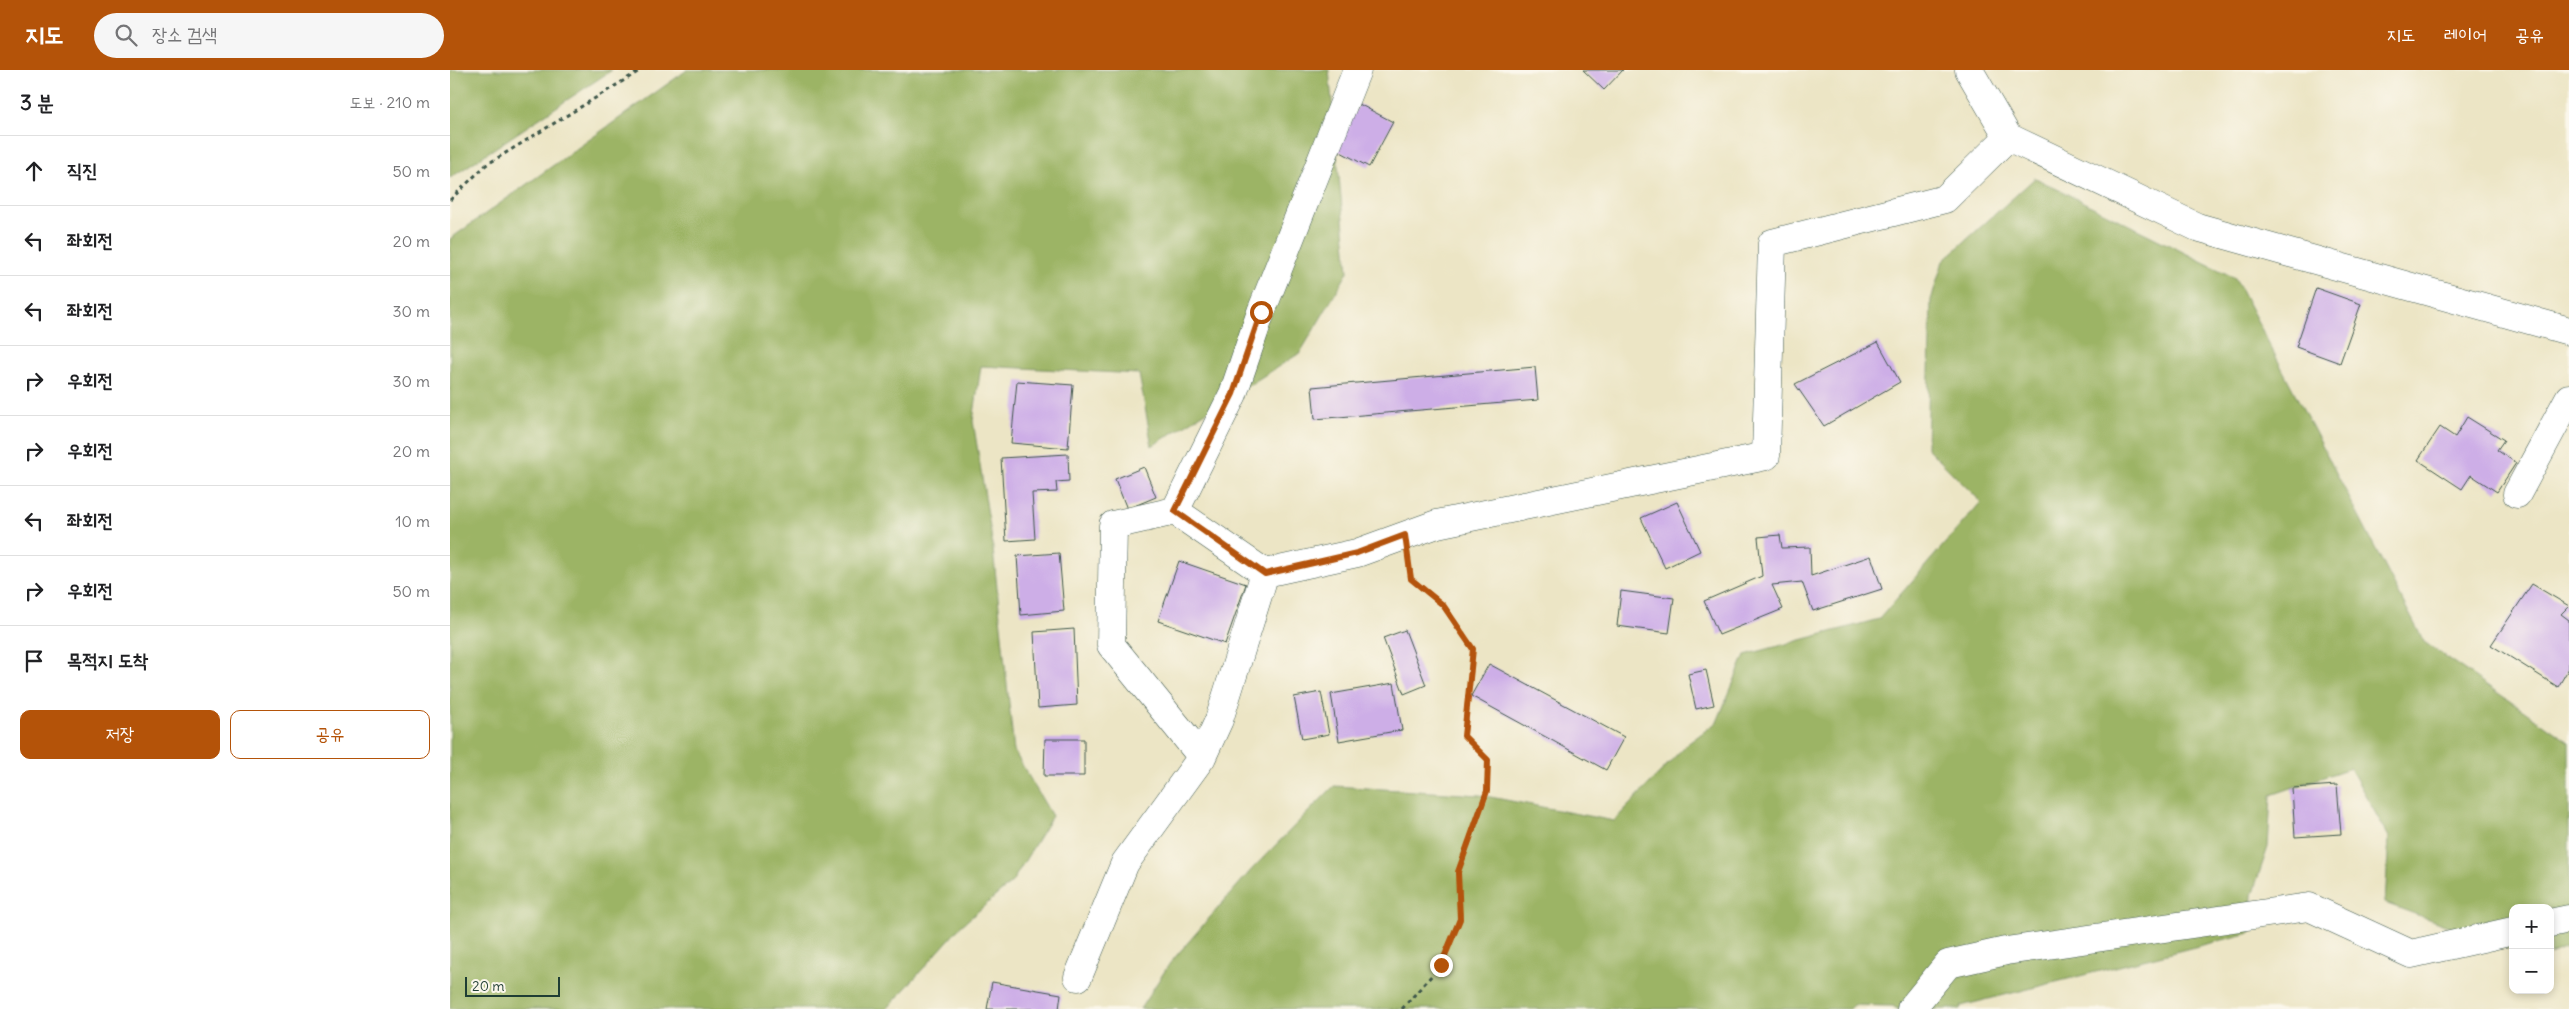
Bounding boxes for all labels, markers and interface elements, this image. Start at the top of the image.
search box [94,13,444,58]
text: 지도 [25,19,64,49]
icon: search [112,21,140,49]
text: 장소 검색 [152,22,217,46]
text: 지도 [2387,23,2416,46]
text: 레이어 [2444,23,2487,46]
text: 공유 [2515,23,2544,46]
text: 3 분 [20,89,54,116]
text: 도보 · 210 m [350,92,430,112]
icon: ahead [20,157,48,185]
text: 직진 [67,158,98,182]
text: 50 m [392,161,430,181]
icon: left [20,227,48,255]
text: 좌회전 [67,228,113,252]
text: 20 m [393,231,430,251]
icon: left [20,297,48,325]
text: 좌회전 [67,298,113,322]
text: 30 m [393,301,430,321]
route start [1250,301,1273,324]
icon: right [20,367,48,395]
text: 우회전 [67,368,113,392]
text: 30 m [393,371,430,391]
icon: right [20,437,48,465]
text: 우회전 [67,438,113,462]
text: 20 m [393,441,430,461]
icon: left [20,507,48,535]
text: 좌회전 [67,508,113,532]
text: 10 m [395,511,430,531]
icon: right [20,577,48,605]
text: 우회전 [67,578,113,602]
text: 50 m [392,581,430,601]
icon: arrive [20,647,48,675]
text: 목적지 도착 [67,648,148,672]
button: 저장 [20,710,220,759]
button: 공유 [230,710,430,759]
map controls [2509,904,2554,994]
button: + [2509,904,2554,949]
button: − [2509,949,2554,994]
route end [1430,954,1453,977]
scale bar [465,974,560,997]
text: 20 m [472,977,505,995]

